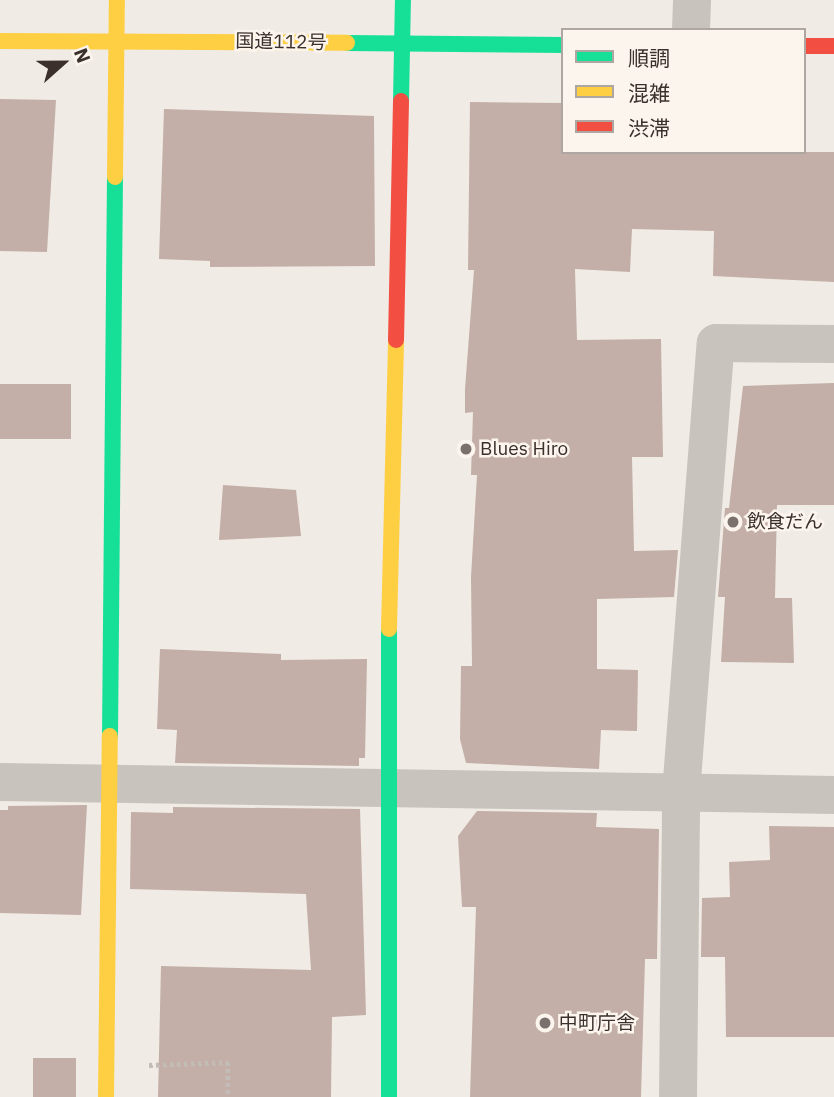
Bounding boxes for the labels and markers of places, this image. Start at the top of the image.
place label: Blues Hiro [480,438,568,460]
marker: Blues Hiro [458,441,474,457]
place label: 飲食だん [747,511,823,533]
marker: 飲食だん [725,514,741,530]
place label: 中町庁舎 [559,1012,635,1034]
marker: 中町庁舎 [537,1015,553,1031]

